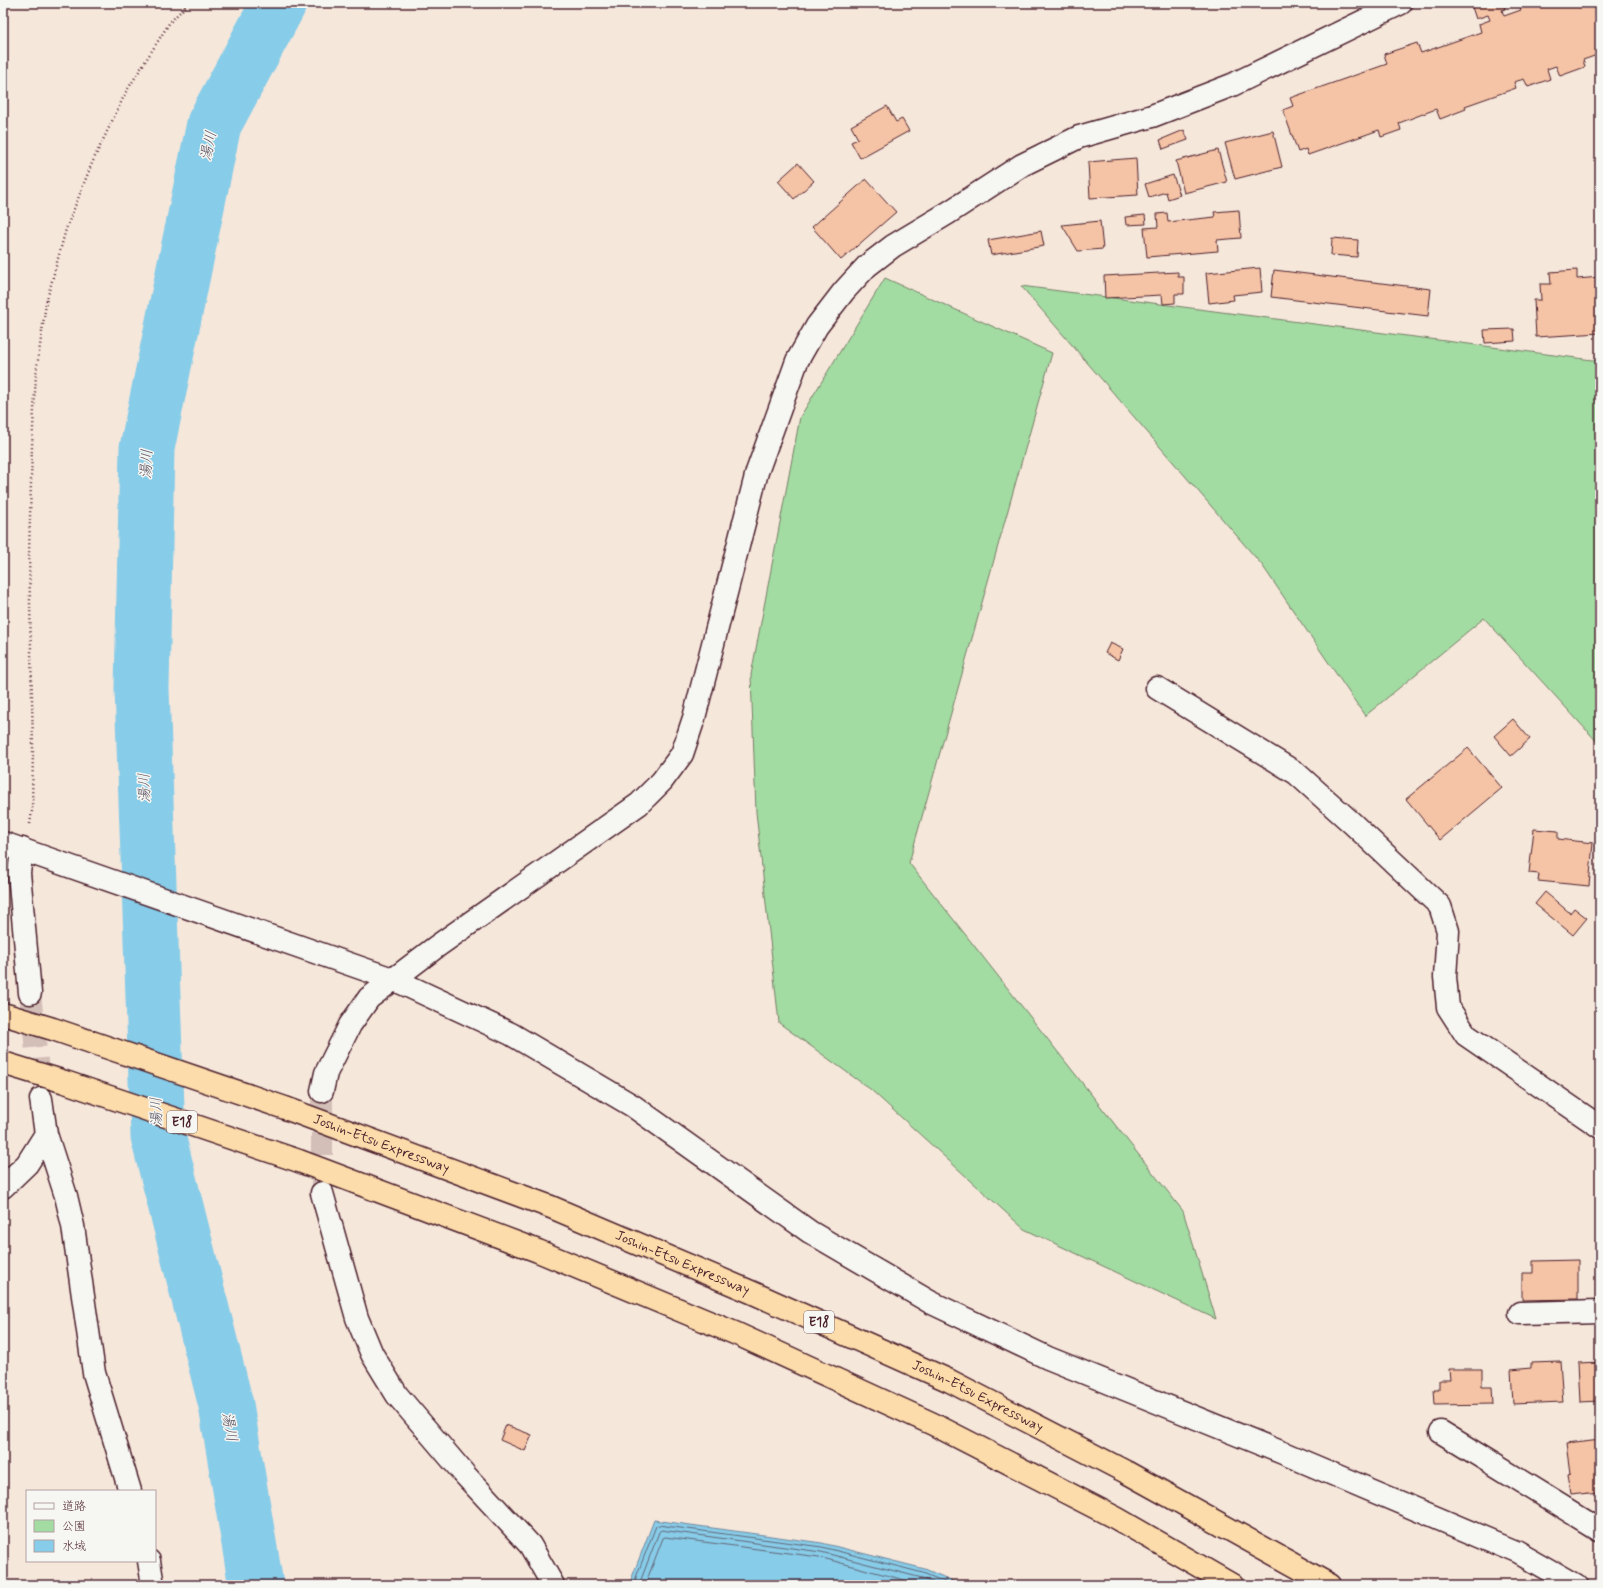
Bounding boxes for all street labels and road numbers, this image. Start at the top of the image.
street label: Joshin-Etsu Expressway [310,1110,452,1177]
road number: E18 [167,1111,197,1133]
street label: Joshin-Etsu Expressway [613,1226,752,1299]
road number: E18 [804,1311,834,1333]
street label: Joshin-Etsu Expressway [909,1356,1046,1437]

